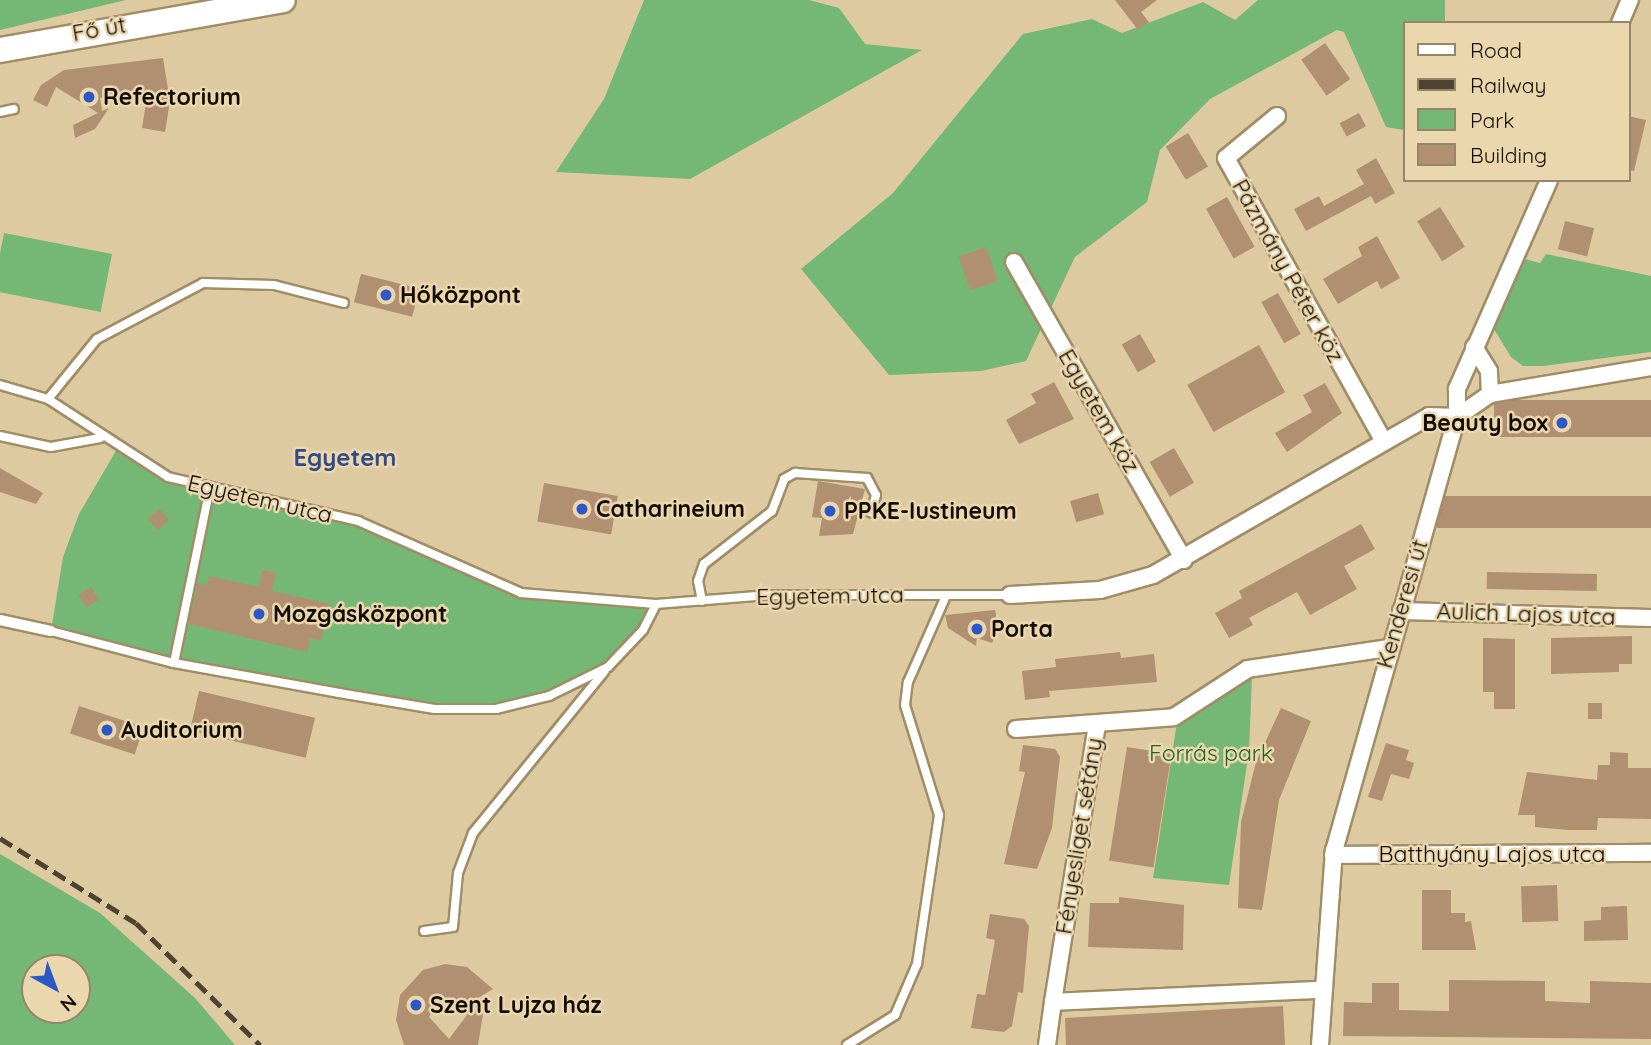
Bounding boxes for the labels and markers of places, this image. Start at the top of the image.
place label: Refectorium [103,83,241,111]
marker: Refectorium [81,89,97,105]
place label: Hőközpont [400,281,521,309]
marker: Hőközpont [378,287,394,303]
place label: Beauty box [1422,409,1548,437]
marker: Beauty box [1554,415,1570,431]
place label: Catharineium [596,495,745,523]
place label: PPKE-Iustineum [844,497,1017,525]
marker: Catharineium [574,501,590,517]
marker: PPKE-Iustineum [822,503,838,519]
place label: Mozgásközpont [273,600,447,628]
marker: Mozgásközpont [251,606,267,622]
place label: Porta [991,615,1053,643]
marker: Porta [969,621,985,637]
place label: Auditorium [121,716,243,744]
marker: Auditorium [99,722,115,738]
place label: Szent Lujza ház [430,991,602,1019]
marker: Szent Lujza ház [408,997,424,1013]

